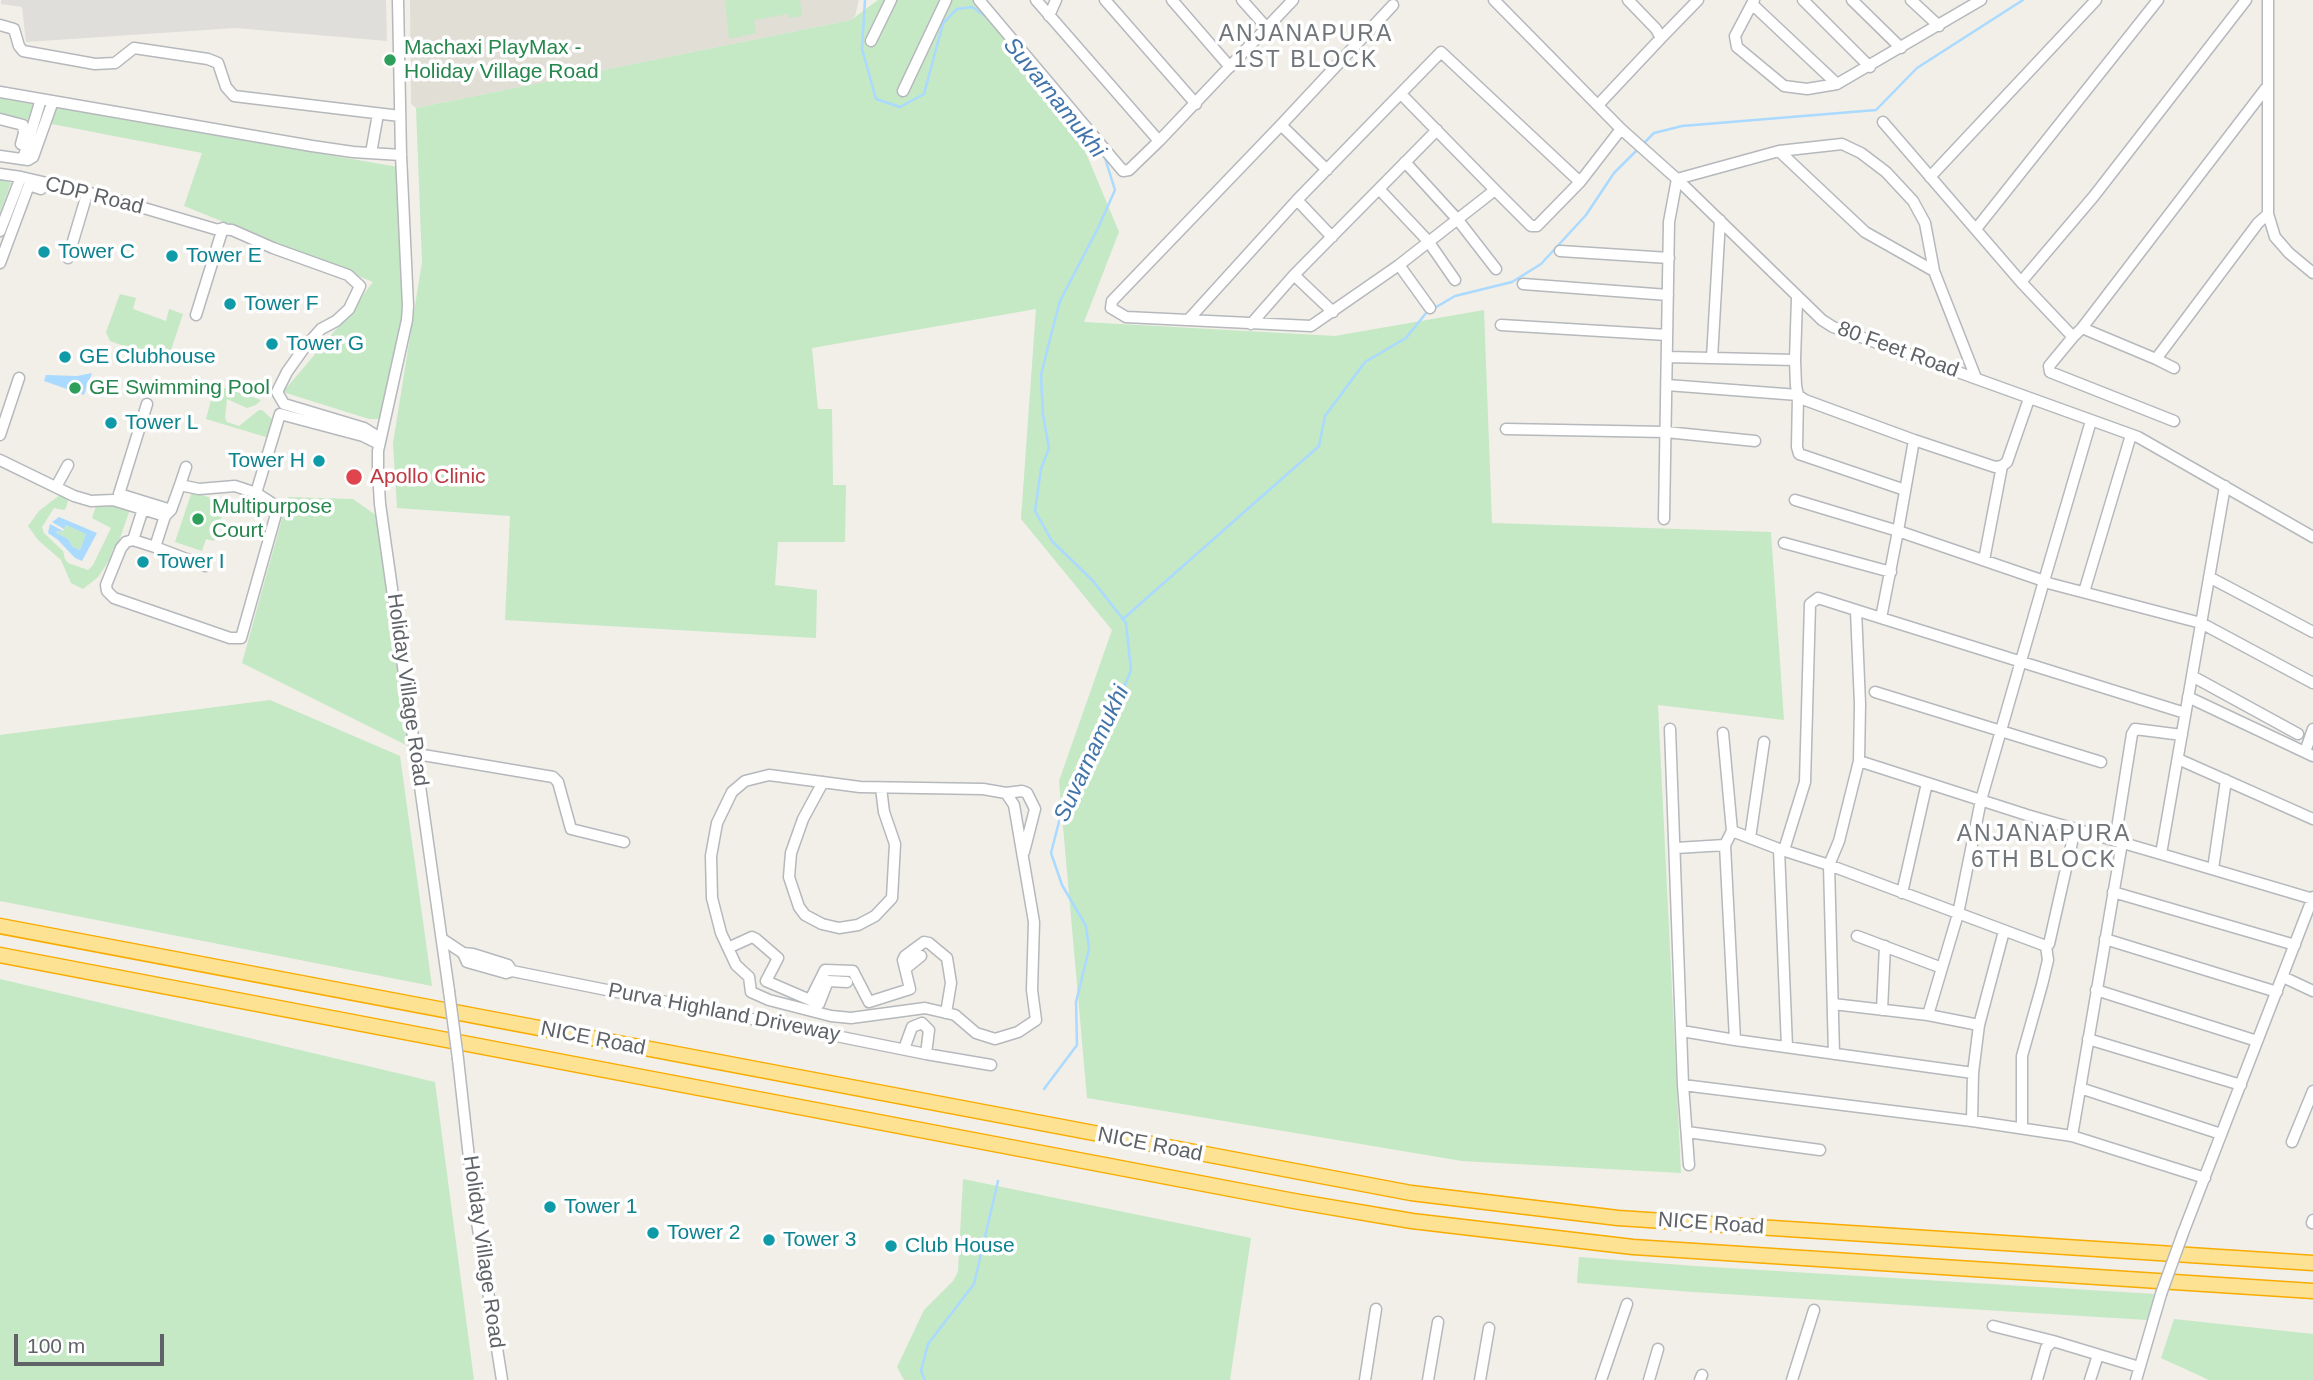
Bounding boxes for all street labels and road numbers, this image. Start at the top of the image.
street label: CDP Road [42,172,146,220]
street label: 80 Feet Road [1834,316,1962,384]
street label: Holiday Village Road [381,592,433,788]
street label: Purva Highland Driveway [606,978,842,1048]
street label: NICE Road [538,1016,648,1062]
street label: NICE Road [1095,1122,1205,1168]
street label: Holiday Village Road [457,1154,509,1350]
street label: NICE Road [1657,1208,1765,1240]

